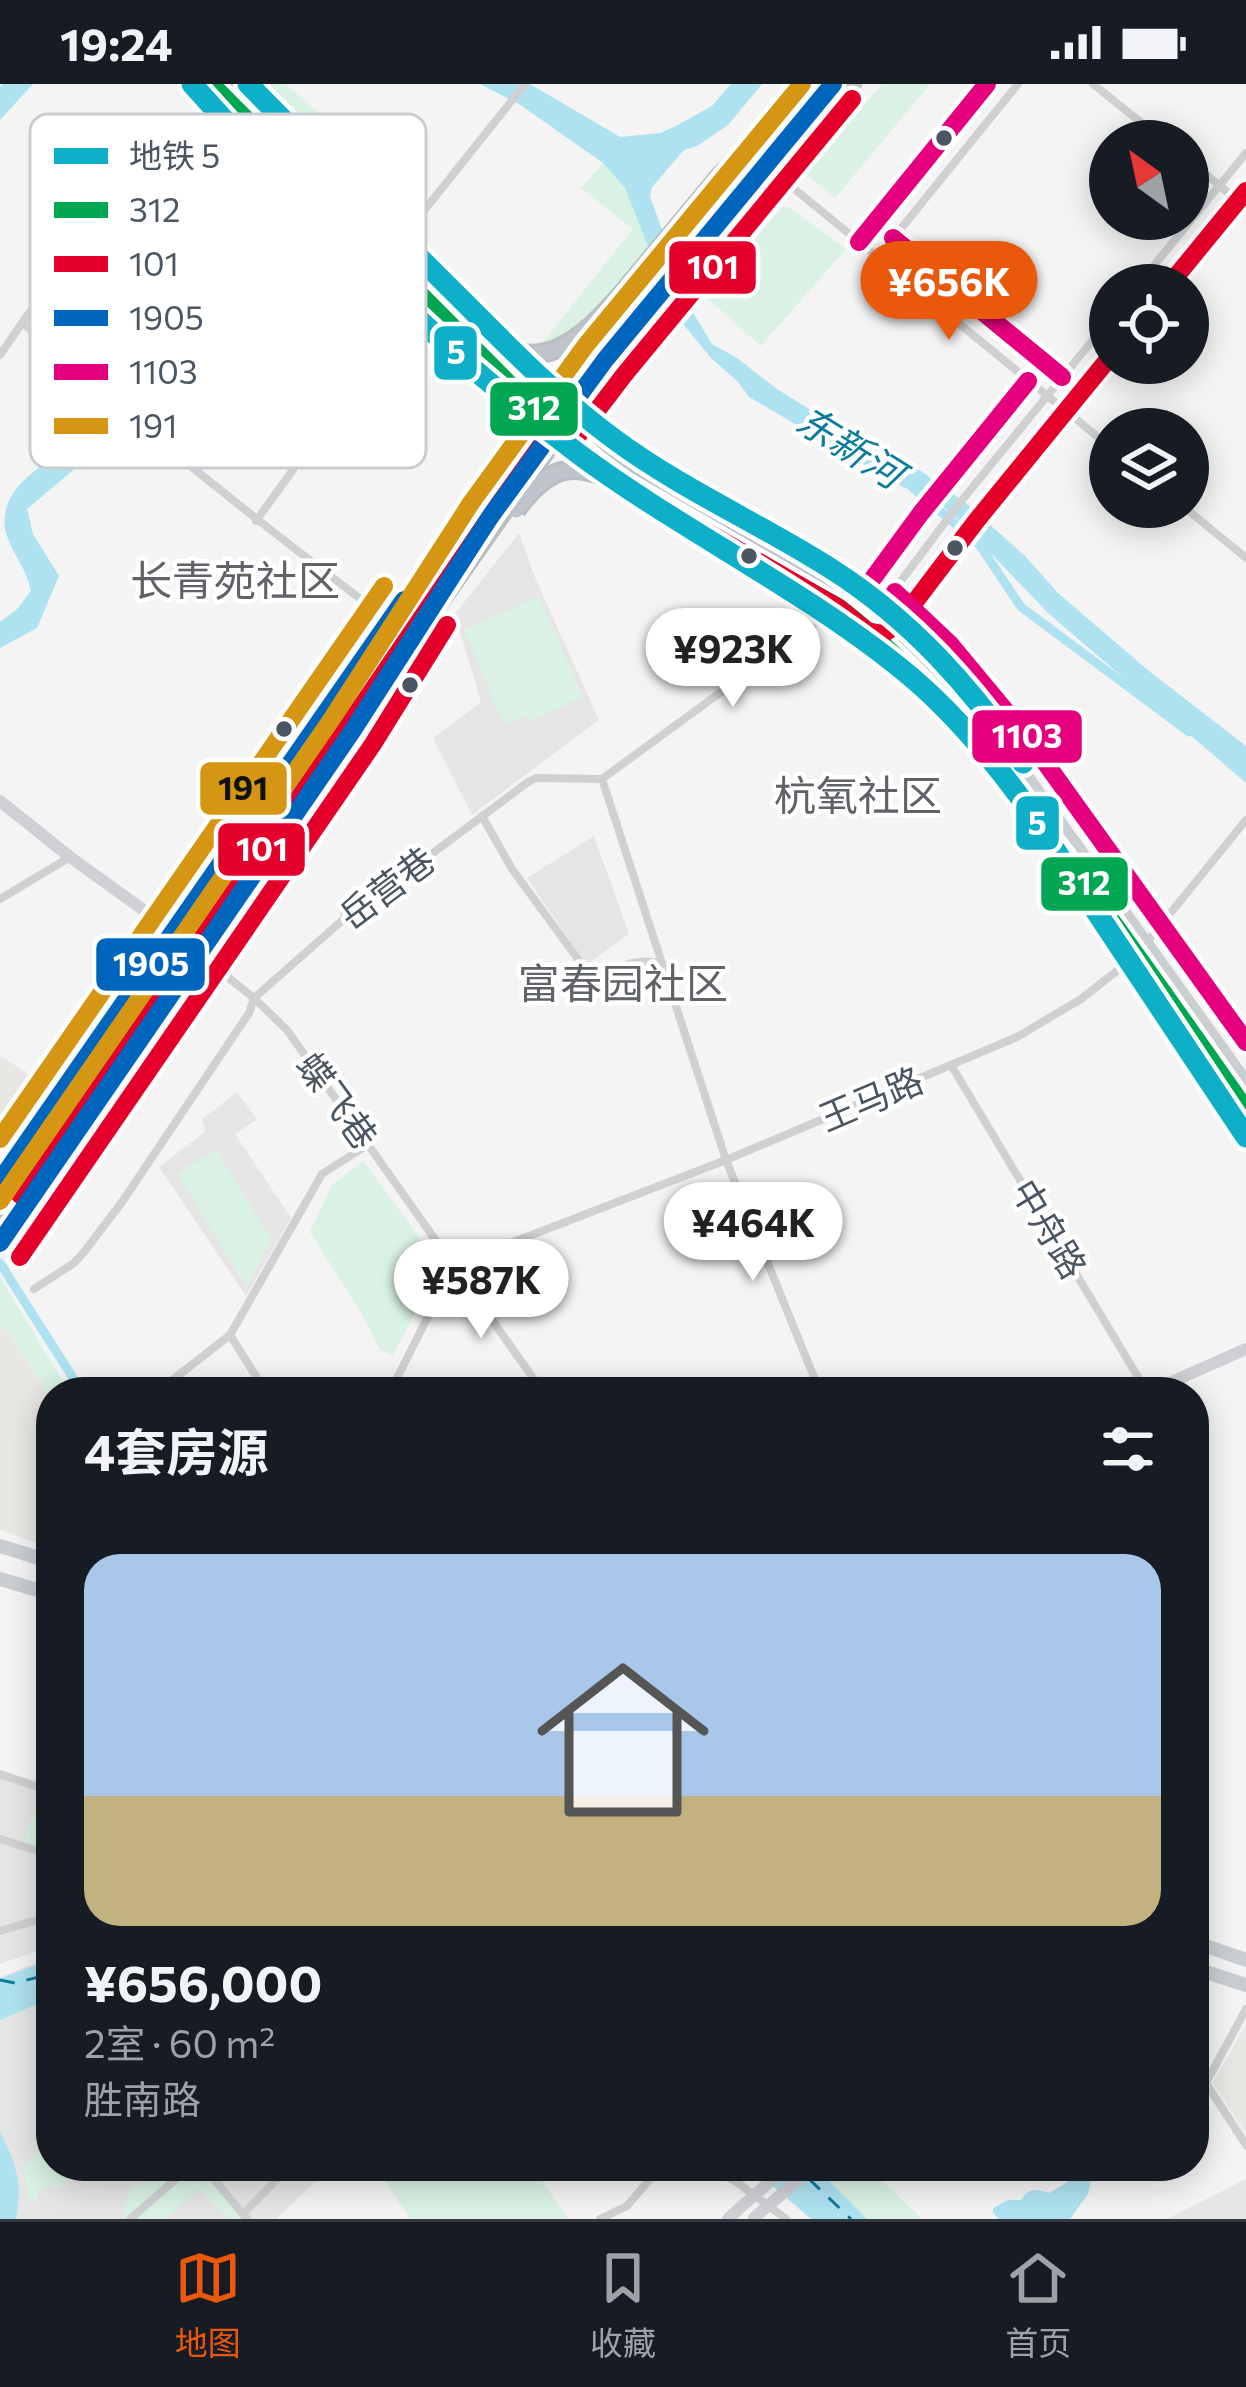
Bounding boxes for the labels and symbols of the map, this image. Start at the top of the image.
legend [30,114,426,468]
north arrow [1089,120,1209,240]
unlabelled marker [933,127,955,149]
text: 地铁 5 [129,134,220,175]
text: 312 [129,188,180,229]
line badge: 101 [667,239,758,296]
pin: ¥656K [865,241,1033,343]
text: 101 [129,242,179,283]
text: 101 [687,245,739,286]
text: 1905 [129,296,204,337]
line badge: 5 [432,324,479,382]
text: 5 [446,330,466,371]
text: 1103 [129,350,197,391]
line badge: 312 [488,380,580,438]
text: 312 [508,386,560,427]
water label: 东新河 [789,394,919,500]
text: 191 [129,404,177,445]
unlabelled marker [944,537,966,559]
unlabelled marker [738,545,760,567]
district label: 长青苑社区 [130,553,340,605]
pin: ¥923K [649,608,817,710]
unlabelled marker [399,674,421,696]
line badge: 1103 [970,708,1084,765]
text: 1103 [992,714,1062,755]
unlabelled marker [273,718,295,740]
line badge: 191 [198,760,289,817]
text: 191 [218,766,268,807]
district label: 杭氧社区 [774,768,942,820]
line badge: 5 [1014,794,1061,852]
text: 5 [1027,801,1047,842]
line badge: 101 [216,821,307,878]
text: 101 [236,827,288,868]
street label: 岳营巷 [329,836,442,936]
line badge: 312 [1039,855,1130,913]
text: 312 [1058,861,1110,902]
line badge: 1905 [94,936,207,993]
text: 1905 [113,942,189,983]
district label: 富春园社区 [518,956,728,1008]
street label: 蝶飞巷 [289,1043,388,1156]
street label: 王马路 [812,1056,929,1139]
street label: 中舟路 [1004,1170,1097,1286]
pin: ¥464K [669,1182,837,1284]
pin: ¥587K [397,1239,565,1341]

